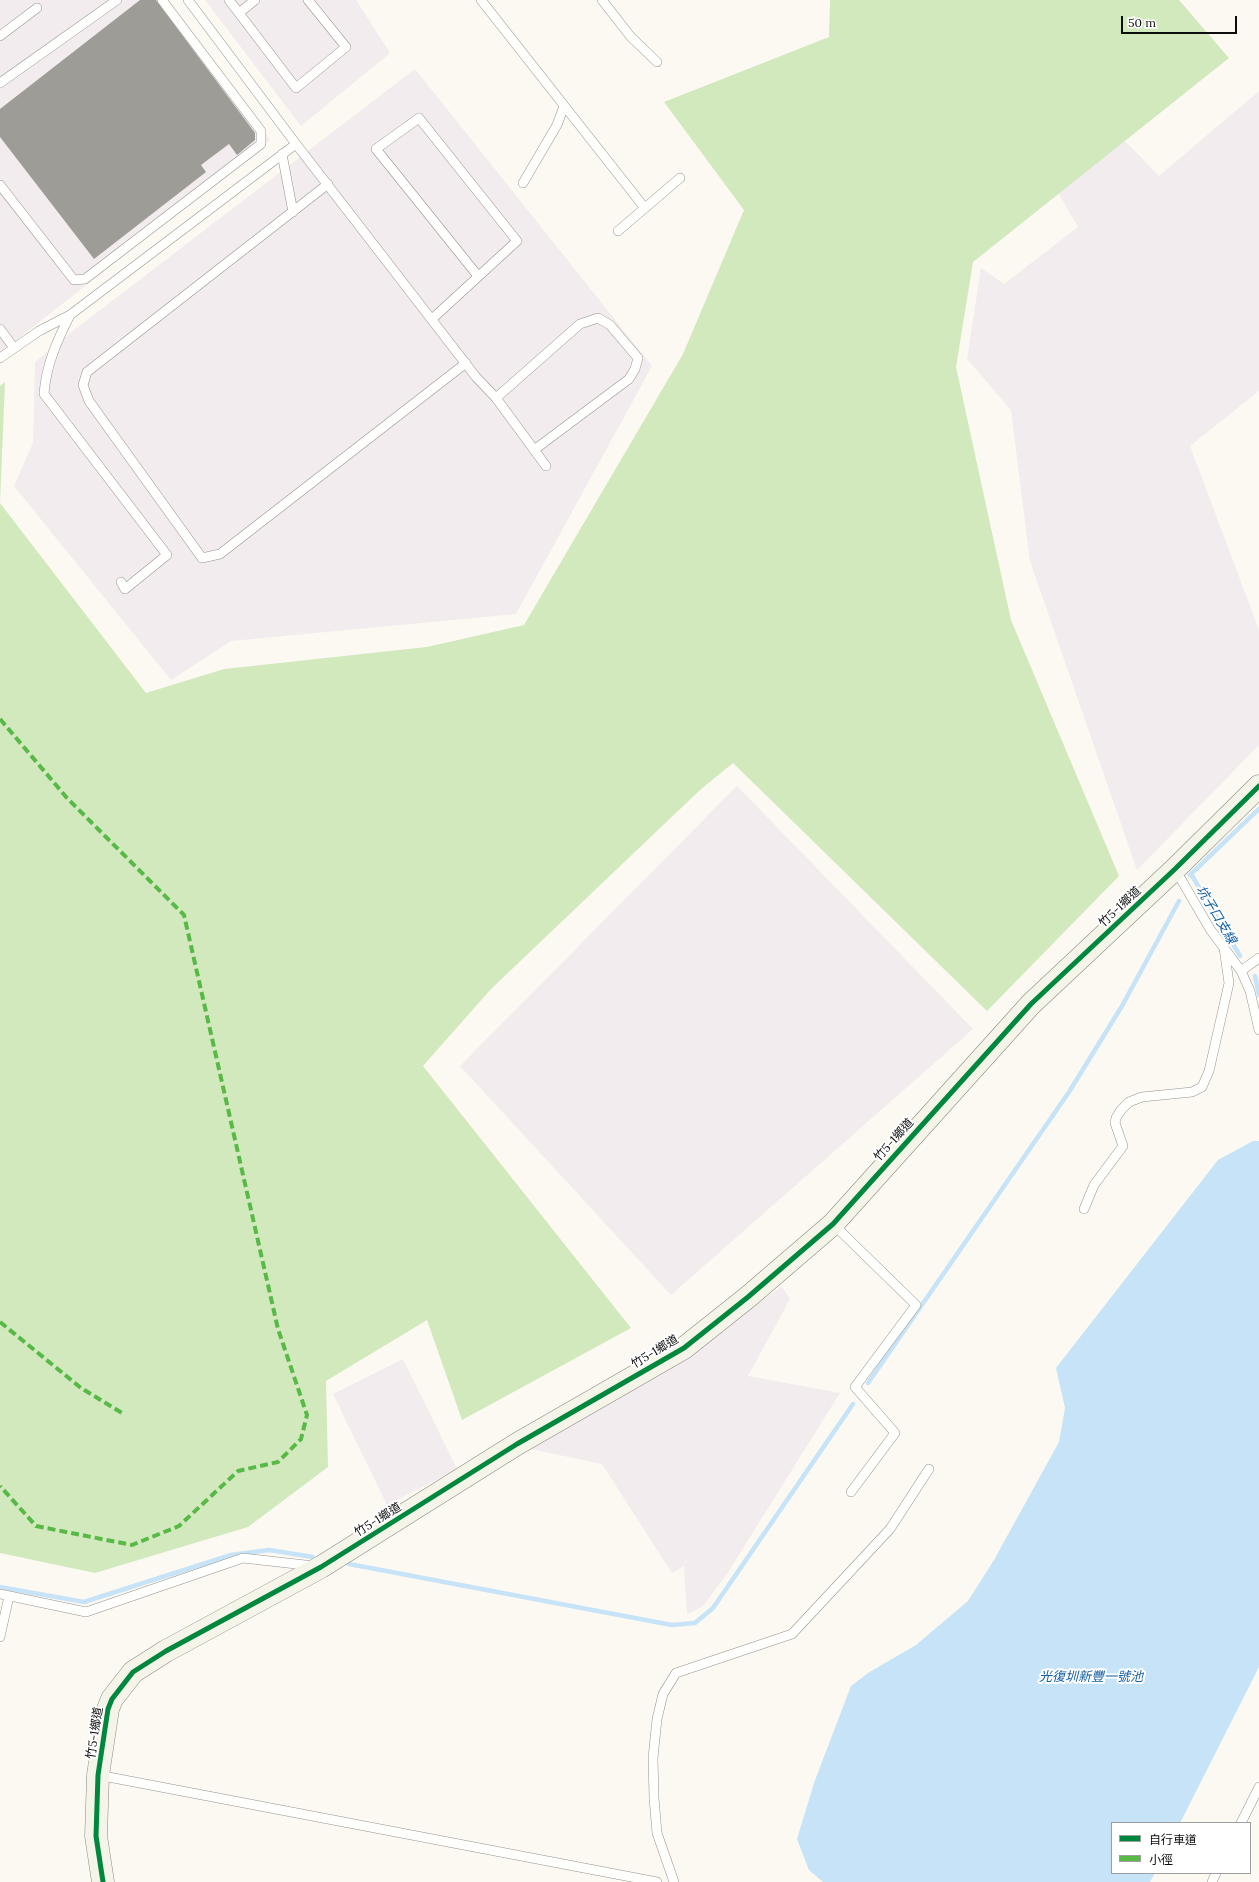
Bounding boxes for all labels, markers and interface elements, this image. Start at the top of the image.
scale bar [1123,8,1239,34]
text: 50 m [1128,15,1156,30]
water label: 坑子口支線 [1193,883,1239,947]
street label: 竹5-1鄉道 [1096,884,1144,930]
street label: 竹5-1鄉道 [871,1116,917,1164]
street label: 竹5-1鄉道 [629,1332,681,1372]
street label: 竹5-1鄉道 [352,1500,404,1540]
water label: 光復圳新豐一號池 [1039,1669,1143,1685]
street label: 竹5-1鄉道 [84,1706,106,1760]
legend [1111,1822,1251,1874]
text: 自行車道 [1149,1832,1197,1847]
text: 小徑 [1149,1852,1173,1867]

